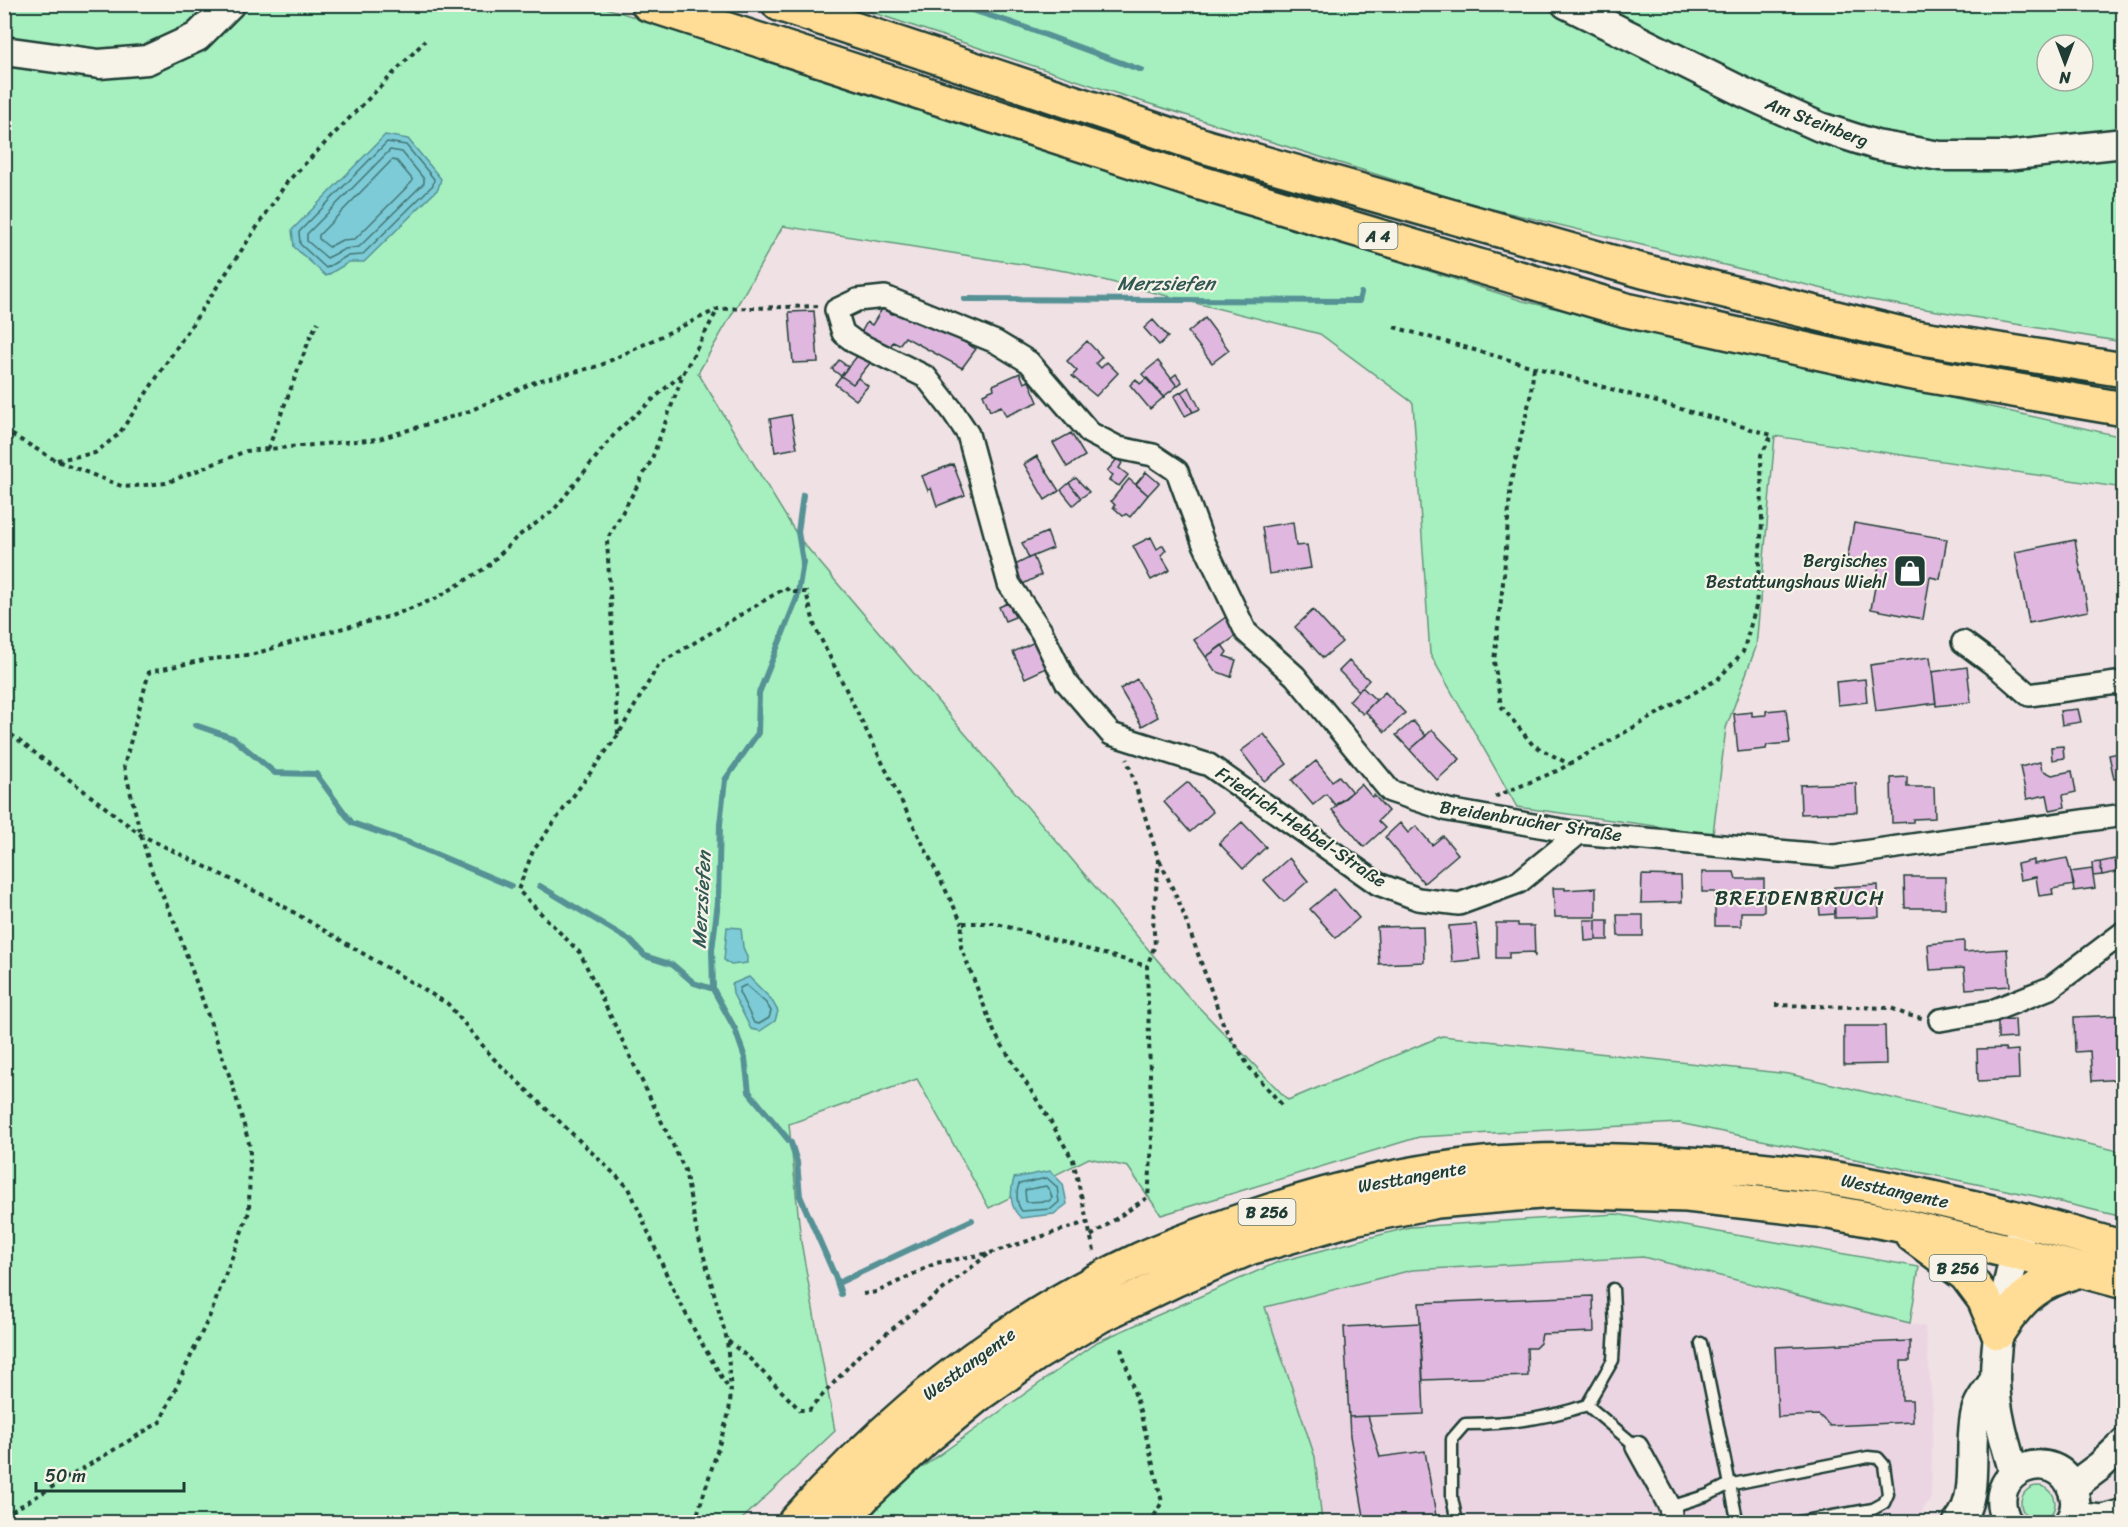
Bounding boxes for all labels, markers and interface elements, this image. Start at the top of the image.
north arrow [2035,33,2095,93]
text: N [2059,63,2072,92]
street label: Am Steinberg [1760,87,1873,156]
road number: A 4 [1358,223,1398,249]
water label: Merzsiefen [1117,266,1217,301]
place label: Bergisches Bestattungshaus Wiehl [1706,545,1888,598]
shop icon: Bergisches Bestattungshaus Wiehl [1892,553,1928,589]
street label: Friedrich-Hebbel-Straße [1209,758,1393,896]
street label: Breidenbrucher Straße [1438,791,1624,851]
water label: Merzsiefen [681,848,722,950]
district label: BREIDENBRUCH [1715,879,1885,917]
street label: Westtangente [1355,1152,1469,1202]
street label: Westtangente [1838,1164,1952,1218]
road number: B 256 [1238,1199,1296,1225]
road number: B 256 [1930,1255,1986,1281]
street label: Westtangente [915,1319,1023,1409]
scale bar [36,1455,184,1493]
text: 50 m [45,1460,86,1492]

